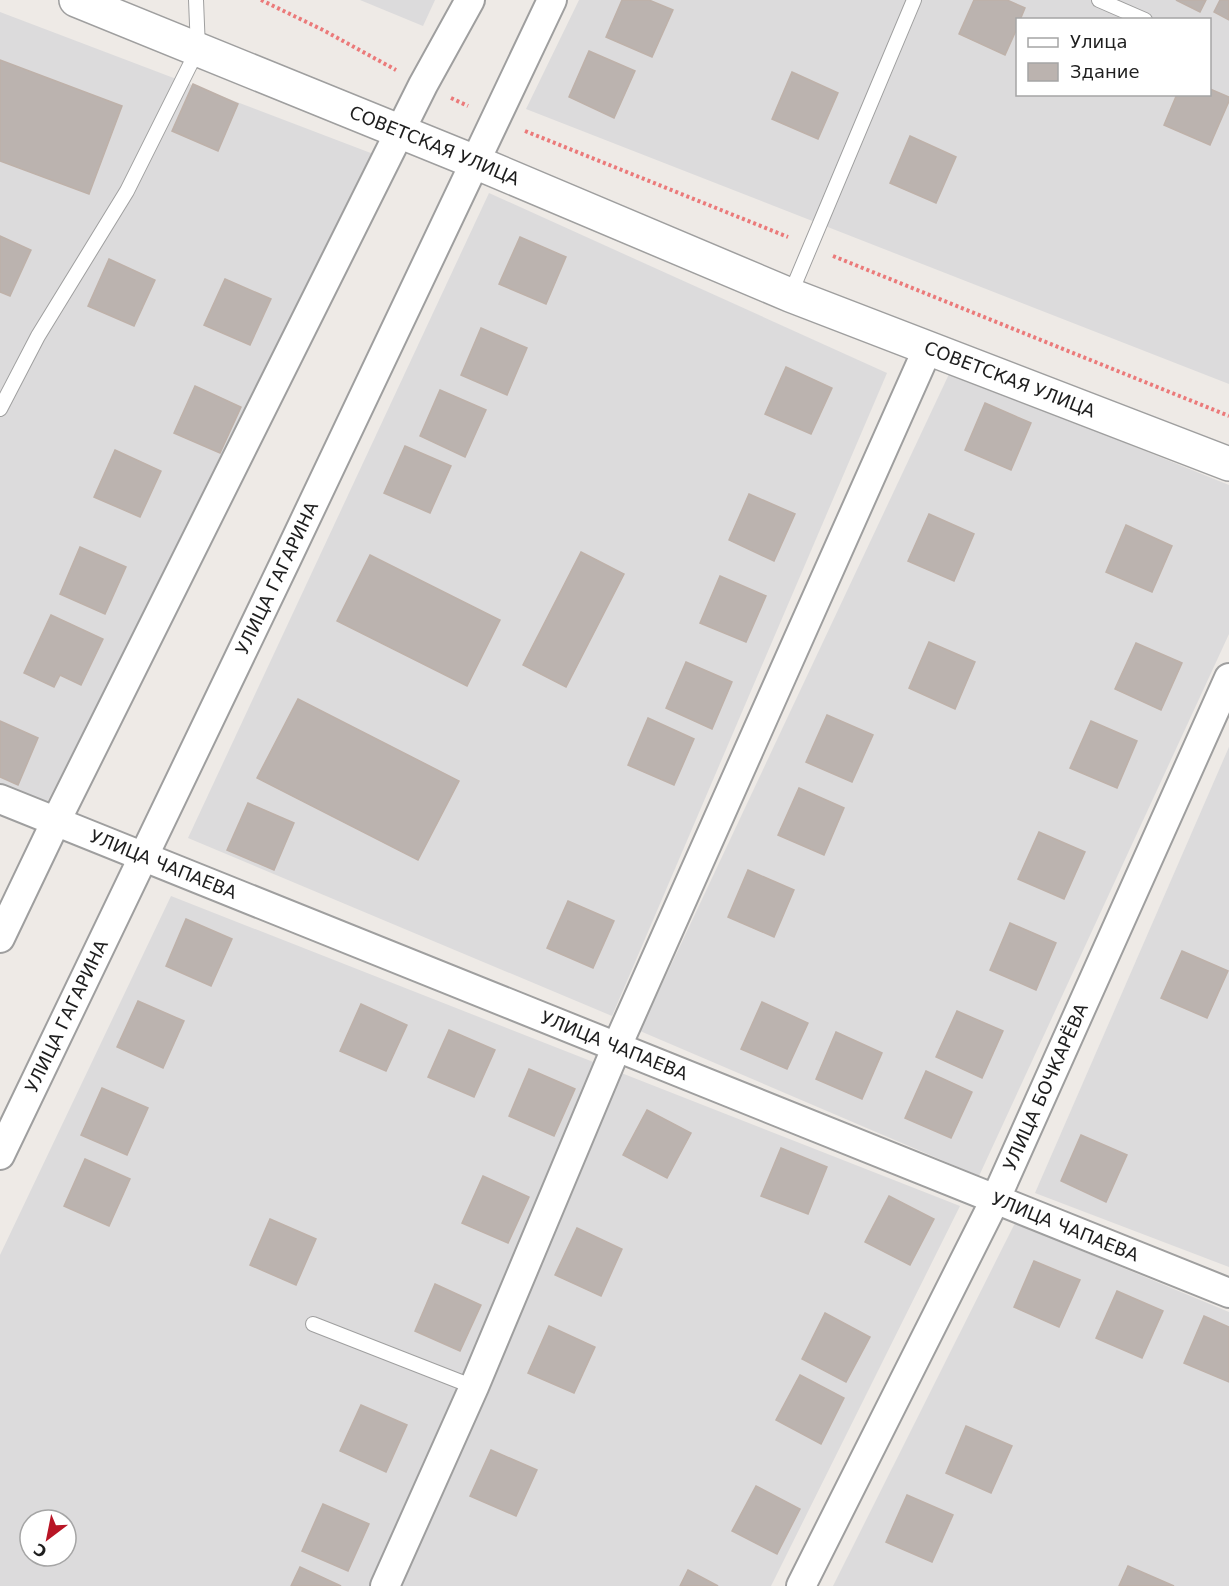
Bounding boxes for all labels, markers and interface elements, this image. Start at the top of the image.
legend [1016,18,1211,96]
text: Улица [1070,31,1127,52]
text: Здание [1070,61,1140,82]
street label: СОВЕТСКАЯ УЛИЦА [347,101,523,190]
street label: СОВЕТСКАЯ УЛИЦА [921,337,1099,422]
street label: УЛИЦА ГАГАРИНА [231,498,323,658]
street label: УЛИЦА ЧАПАЕВА [87,825,241,903]
street label: УЛИЦА ГАГАРИНА [21,936,112,1096]
street label: УЛИЦА БОЧКАРЁВА [999,999,1092,1174]
street label: УЛИЦА ЧАПАЕВА [538,1006,692,1085]
street label: УЛИЦА ЧАПАЕВА [989,1188,1143,1266]
north arrow [18,1508,78,1568]
text: С [30,1539,50,1561]

